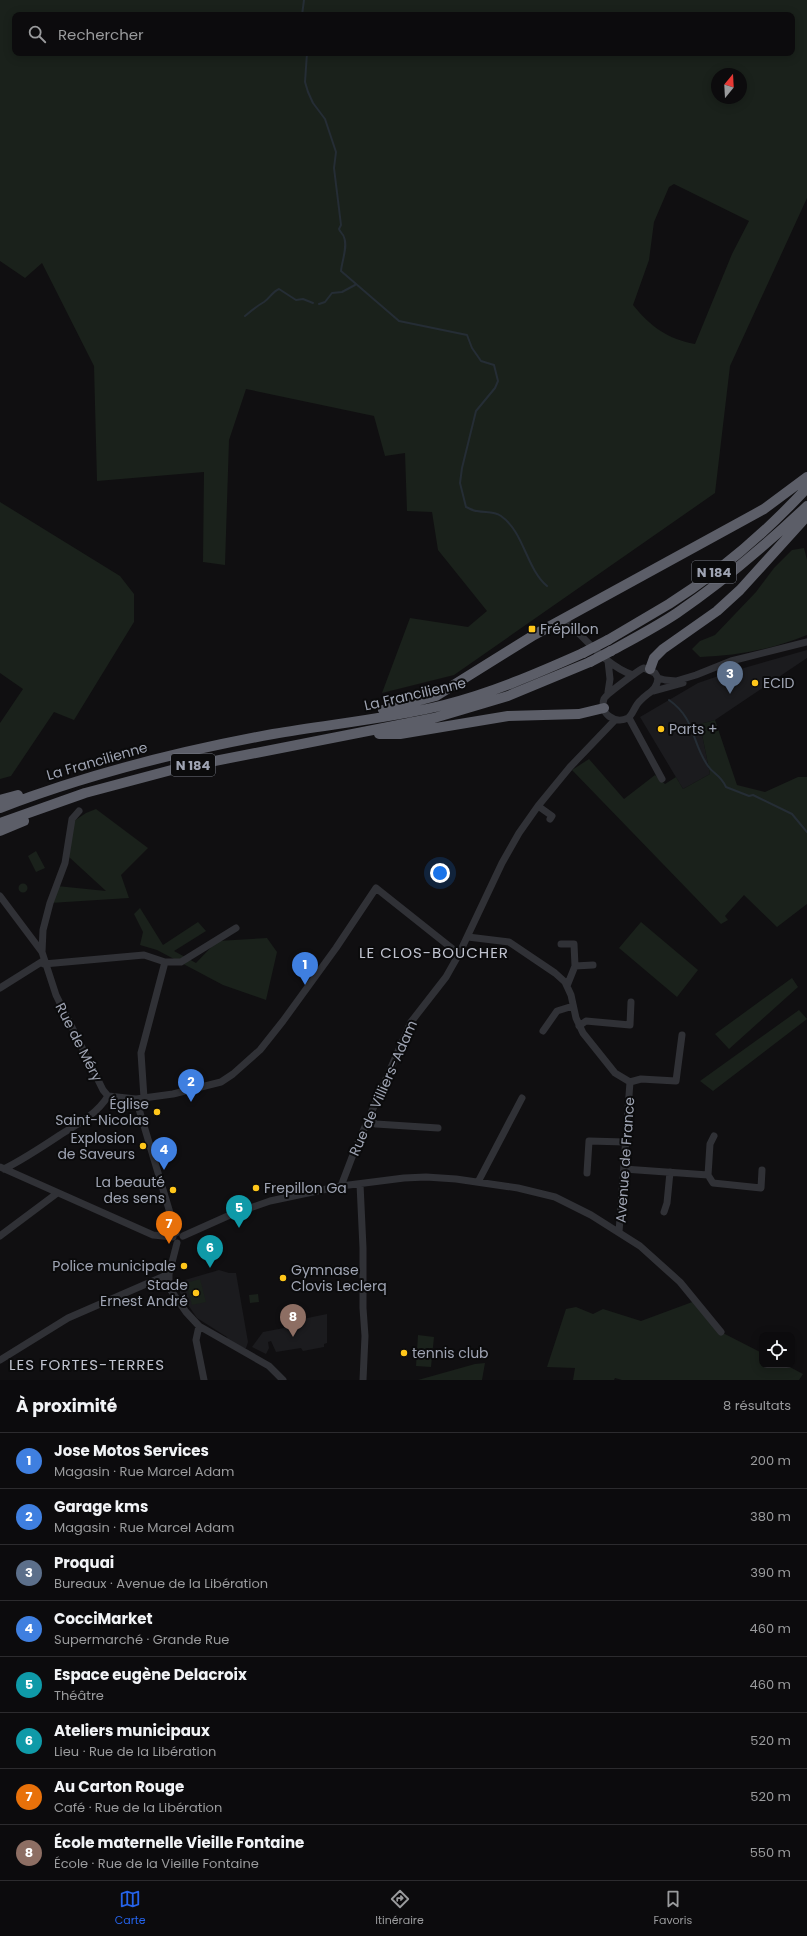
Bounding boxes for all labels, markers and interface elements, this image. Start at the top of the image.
search box [12,12,795,56]
icon: search [26,23,48,45]
text: Rechercher [58,24,144,45]
north arrow [711,68,747,104]
road number: N 184 [692,561,736,583]
place label: Frépillon [540,619,599,639]
marker: Frépillon [527,624,537,634]
pin: 3 [717,661,743,694]
street label: La Francilienne [362,672,468,715]
place label: ECID [763,673,794,693]
marker: ECID [750,678,760,688]
place label: Parts + [669,719,718,739]
marker: Parts + [656,724,666,734]
street label: La Francilienne [44,737,150,785]
road number: N 184 [171,754,215,776]
your location [430,863,450,883]
district label: LE CLOS-BOUCHER [359,942,509,963]
pin: 1 [292,952,318,985]
street label: Rue de Méry [51,999,107,1085]
street label: Rue de Villiers-Adam [344,1017,422,1159]
pin: 2 [178,1069,204,1102]
place label: Église Saint-Nicolas [55,1094,149,1130]
street label: Avenue de France [611,1096,639,1224]
marker: Église Saint-Nicolas [152,1107,162,1117]
place label: Explosion de Saveurs [57,1128,135,1164]
pin: 4 [151,1137,177,1170]
marker: Explosion de Saveurs [138,1141,148,1151]
place label: La beauté des sens [95,1172,165,1208]
place label: Frepillon Ga [264,1178,347,1198]
marker: Frepillon Ga [251,1183,261,1193]
marker: La beauté des sens [168,1185,178,1195]
pin: 5 [226,1195,252,1228]
pin: 7 [156,1211,182,1244]
pin: 6 [197,1235,223,1268]
place label: Police municipale [52,1256,176,1276]
place label: Gymnase Clovis Leclerq [291,1260,387,1296]
marker: Police municipale [179,1261,189,1271]
marker: Gymnase Clovis Leclerq [278,1273,288,1283]
place label: Stade Ernest André [100,1275,188,1311]
marker: Stade Ernest André [191,1288,201,1298]
pin: 8 [280,1304,306,1337]
map controls [759,1332,795,1368]
button: locate [759,1332,795,1368]
place label: tennis club [412,1343,489,1363]
marker: tennis club [399,1348,409,1358]
district label: LES FORTES-TERRES [9,1354,165,1375]
text: À proximité [16,1394,117,1418]
text: 8 résultats [723,1396,791,1415]
text: Jose Motos Services [54,1440,209,1461]
text: 1 [27,1451,31,1470]
text: 200 m [750,1451,791,1470]
text: Magasin · Rue Marcel Adam [54,1462,235,1481]
text: Garage kms [54,1496,148,1517]
text: 2 [25,1507,33,1526]
text: 380 m [750,1507,791,1526]
text: Magasin · Rue Marcel Adam [54,1518,235,1537]
text: Proquai [54,1552,114,1573]
text: 3 [25,1563,33,1582]
text: 390 m [750,1563,791,1582]
text: Bureaux · Avenue de la Libération [54,1574,268,1593]
text: CocciMarket [54,1608,153,1629]
text: 4 [25,1619,33,1638]
text: 460 m [750,1619,791,1638]
text: Supermarché · Grande Rue [54,1630,229,1649]
text: Espace eugène Delacroix [54,1664,247,1685]
text: 5 [25,1675,33,1694]
text: 460 m [750,1675,791,1694]
text: Théâtre [54,1686,104,1705]
text: Ateliers municipaux [54,1720,210,1741]
text: 6 [25,1731,33,1750]
text: 520 m [750,1731,791,1750]
text: Lieu · Rue de la Libération [54,1742,216,1761]
text: Au Carton Rouge [54,1776,184,1797]
text: 7 [26,1787,32,1806]
text: 520 m [750,1787,791,1806]
text: Café · Rue de la Libération [54,1798,222,1817]
text: École maternelle Vieille Fontaine [54,1832,304,1853]
text: 8 [25,1843,33,1862]
text: 550 m [750,1843,791,1862]
text: École · Rue de la Vieille Fontaine [54,1854,259,1873]
tab: Carte [115,1888,146,1929]
tab: Itinéraire [375,1888,424,1929]
tab: Favoris [653,1888,692,1929]

